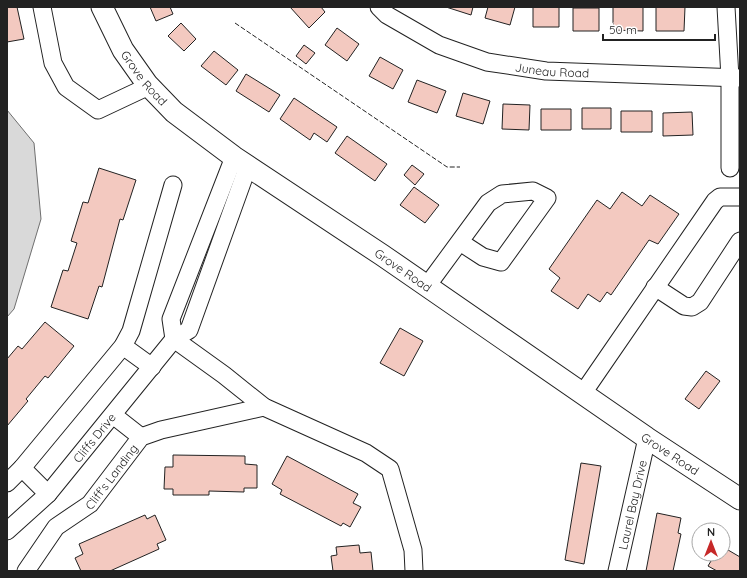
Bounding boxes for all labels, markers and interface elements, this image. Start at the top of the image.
scale bar [603,16,715,42]
text: 50 m [609,22,637,37]
street label: Grove Road [118,47,171,108]
street label: Juneau Road [514,59,590,80]
street label: Grove Road [372,245,435,295]
street label: Cliffs Drive [69,409,119,465]
street label: Grove Road [639,429,702,478]
street label: Cliff's Landing [82,441,141,513]
street label: Laurel Bay Drive [615,458,649,551]
north arrow [691,522,731,562]
text: N [707,525,715,539]

